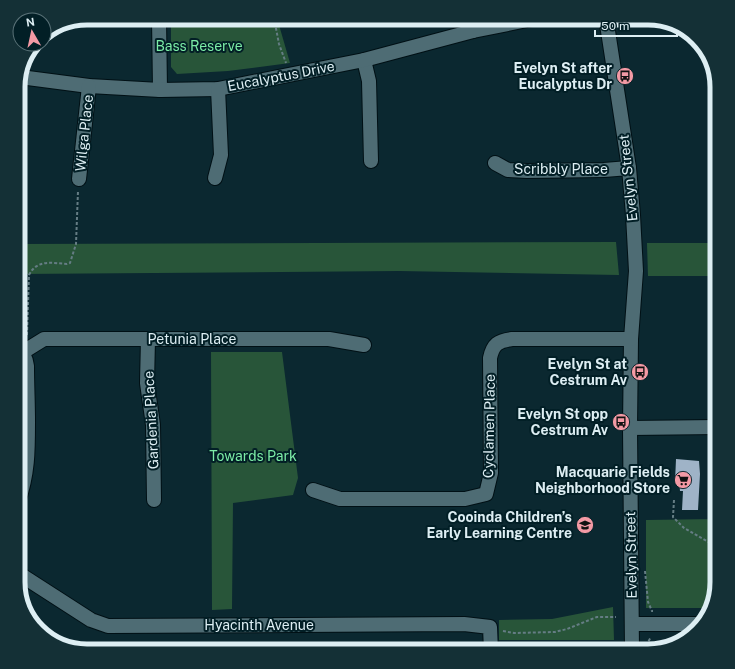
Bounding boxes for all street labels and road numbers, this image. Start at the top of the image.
street label: Eucalyptus Drive [226,58,336,94]
street label: Wilga Place [72,94,96,172]
street label: Evelyn Street [615,134,641,222]
street label: Scribbly Place [514,161,608,177]
street label: Petunia Place [148,331,237,347]
street label: Gardenia Place [140,370,162,470]
street label: Cyclamen Place [480,374,498,478]
street label: Evelyn Street [622,511,640,599]
street label: Hyacinth Avenue [204,617,314,633]

